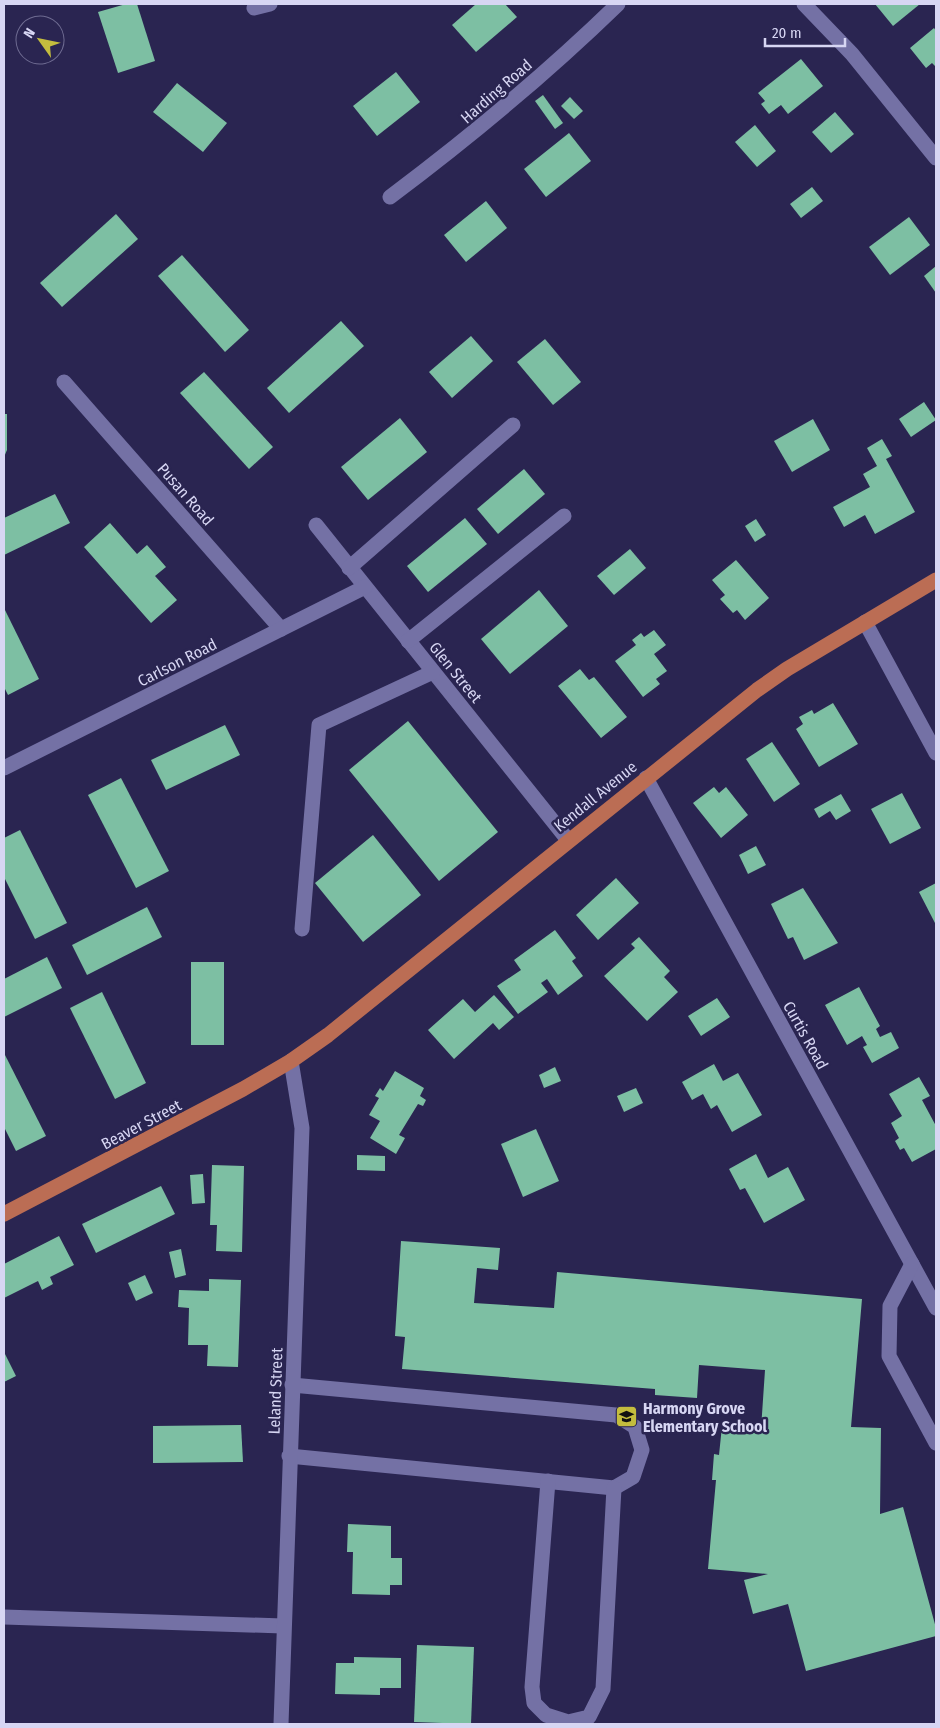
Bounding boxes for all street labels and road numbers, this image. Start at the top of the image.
street label: Harding Road [457,55,536,127]
street label: Pusan Road [153,459,218,529]
street label: Carlson Road [134,634,220,690]
street label: Glen Street [425,638,486,707]
street label: Kendall Avenue [550,757,641,836]
street label: Curtis Road [779,998,832,1073]
street label: Beaver Street [98,1095,185,1153]
street label: Leland Street [264,1347,287,1435]

